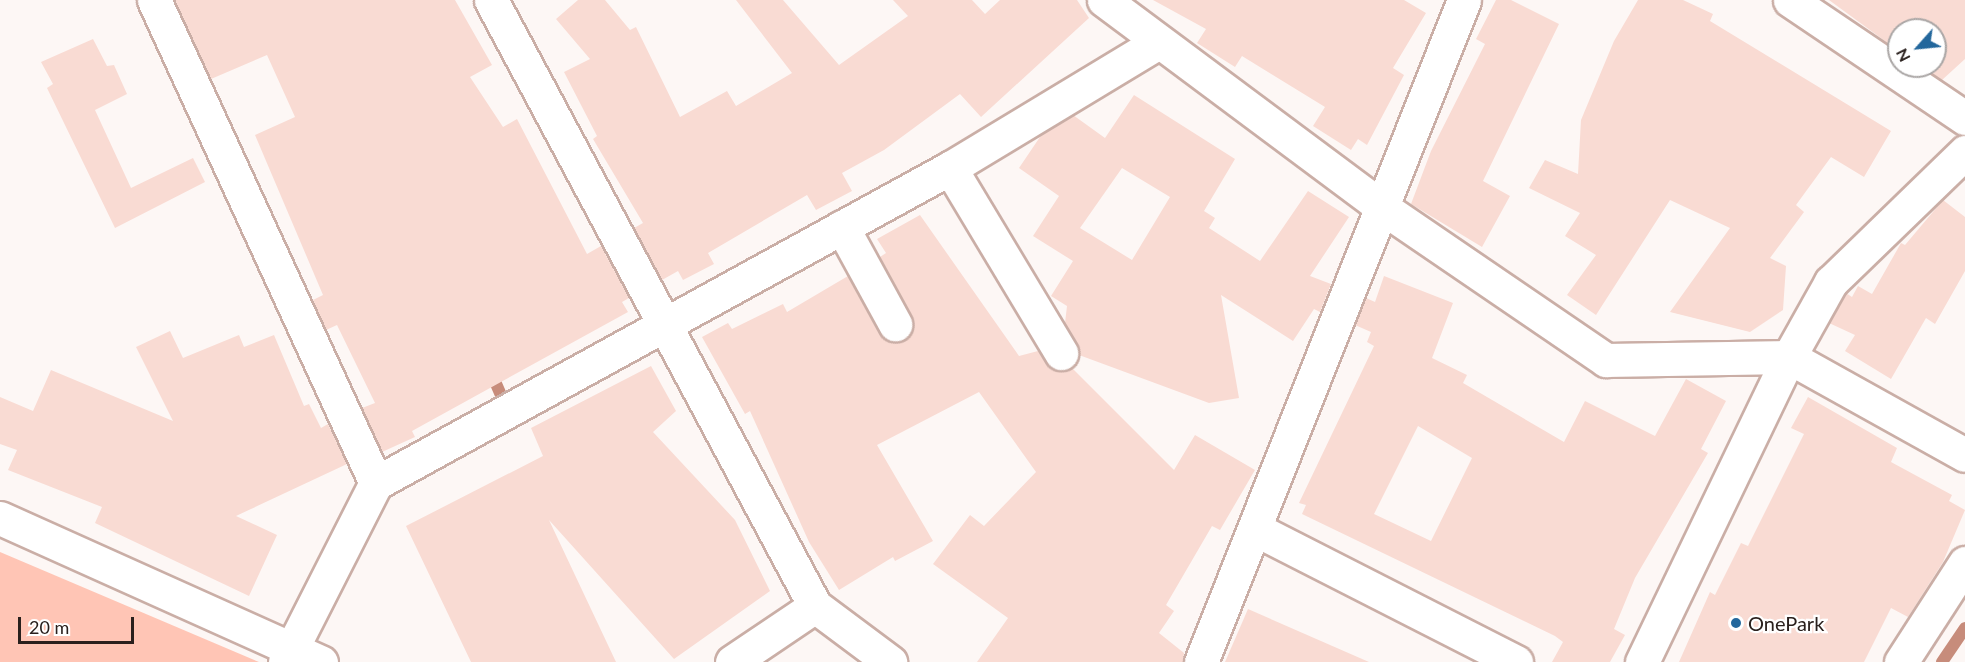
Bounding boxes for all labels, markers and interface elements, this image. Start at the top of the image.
north arrow [1887,18,1947,78]
text: N [1891,46,1914,65]
scale bar [21,605,136,643]
place label: OnePark [1748,611,1824,635]
text: 20 m [29,616,69,638]
marker: OnePark [1729,616,1743,630]

